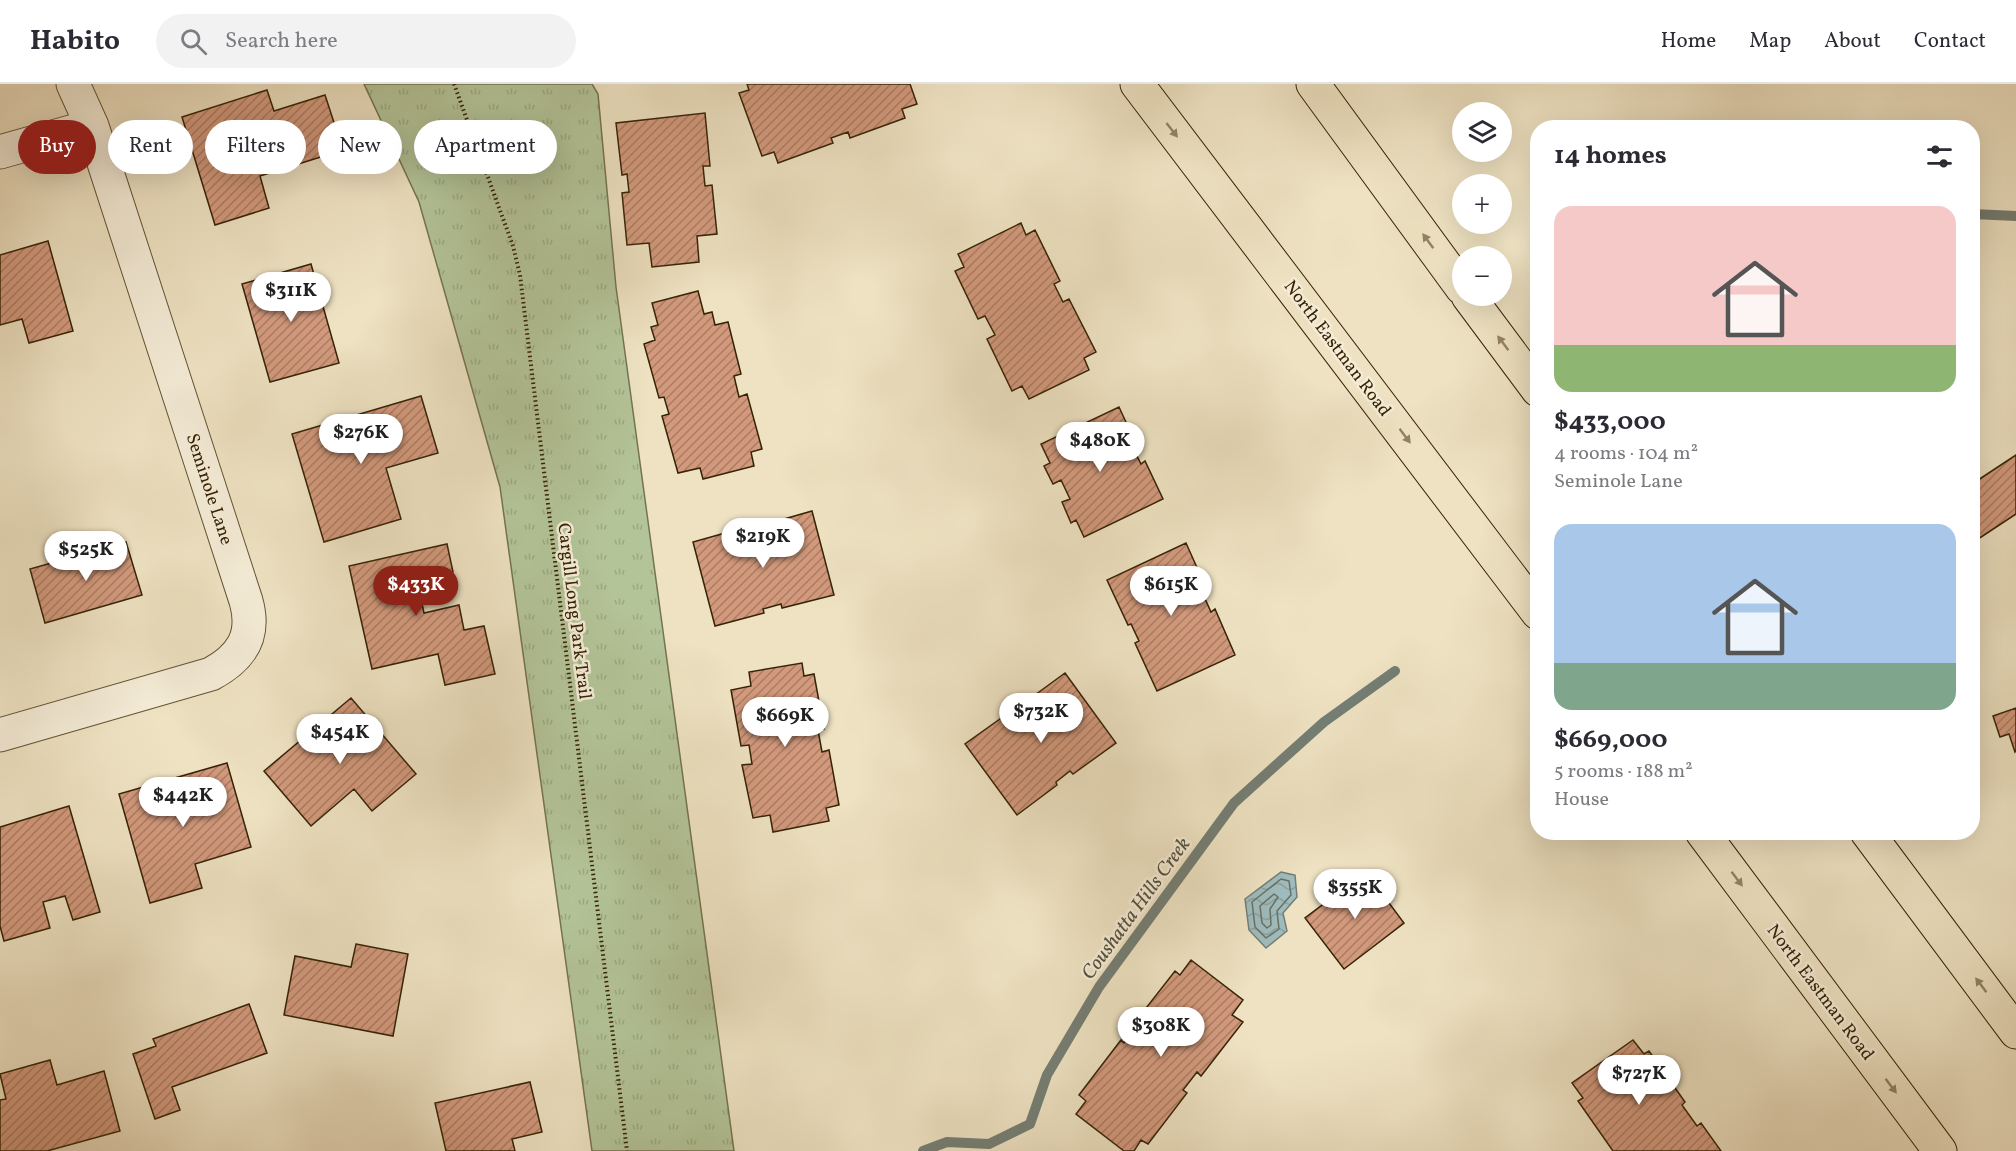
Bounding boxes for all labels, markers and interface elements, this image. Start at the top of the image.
search box [156,14,576,68]
text: Habito [30,22,120,61]
icon: search [177,25,210,58]
text: Search here [225,26,338,57]
text: Home [1661,27,1716,56]
text: Map [1749,27,1791,56]
text: About [1824,27,1881,56]
text: Contact [1914,27,1986,56]
map controls [1452,102,1512,306]
button: layers [1452,102,1512,162]
chip: Buy [18,120,96,174]
chip: Rent [108,120,193,174]
chip: Filters [205,120,306,174]
chip: New [318,120,402,174]
chip: Apartment [414,120,557,174]
one-way arrow [1166,123,1178,138]
text: 14 homes [1554,138,1667,174]
icon: filters [1923,140,1956,173]
button: + [1452,174,1512,234]
one-way arrow [1422,234,1434,250]
icon: home [1701,245,1809,353]
button: − [1452,246,1512,306]
pin: $311K [249,272,333,323]
street label: North Eastman Road [1277,276,1396,422]
text: $311K [265,277,317,305]
one-way arrow [1497,335,1509,350]
text: $433,000 [1554,404,1666,440]
pin: $276K [319,414,403,465]
text: $276K [333,419,389,447]
pin: $480K [1058,422,1142,473]
text: $480K [1070,427,1130,455]
one-way arrow [1399,428,1411,444]
street label: Seminole Lane [179,431,238,548]
text: 4 rooms · 104 m² [1554,440,1698,468]
text: Seminole Lane [1554,468,1683,496]
pin: $219K [721,518,805,569]
street label: Cargill Long Park Trail [550,522,597,701]
text: $219K [735,523,791,551]
pin: $525K [44,531,128,582]
text: $525K [58,536,114,564]
icon: home [1701,563,1809,671]
pin: $433K [374,566,458,617]
pin: $615K [1129,566,1213,617]
text: $433K [387,571,445,599]
text: $615K [1144,571,1198,599]
pin: $732K [999,693,1083,744]
pin: $669K [743,697,827,748]
text: $732K [1013,698,1069,726]
text: $669K [756,702,814,730]
pin: $454K [298,714,382,765]
text: $454K [310,719,370,747]
text: $669,000 [1554,722,1667,758]
text: 5 rooms · 188 m² [1554,758,1693,786]
pin: $442K [141,777,225,828]
text: $442K [153,782,213,810]
text: House [1554,786,1609,814]
water label: Coushatta Hills Creek [1075,832,1198,986]
pin: $355K [1313,869,1397,920]
one-way arrow [1731,871,1743,887]
text: $355K [1327,874,1383,902]
street label: North Eastman Road [1760,920,1879,1066]
one-way arrow [1975,978,1987,994]
pin: $308K [1119,1007,1203,1058]
text: $308K [1132,1012,1190,1040]
pin: $727K [1597,1055,1681,1106]
text: $727K [1612,1060,1666,1088]
one-way arrow [1885,1078,1897,1093]

